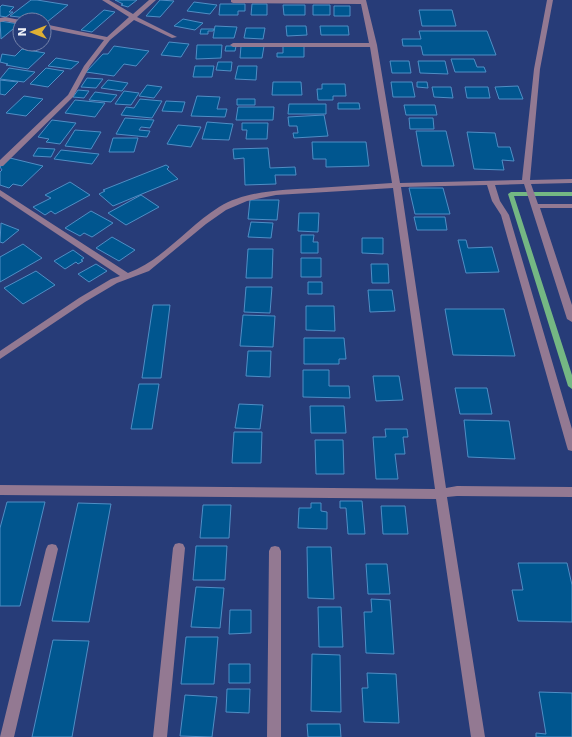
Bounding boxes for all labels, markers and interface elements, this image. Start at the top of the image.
north arrow [12,12,52,52]
text: N [16,27,29,37]

